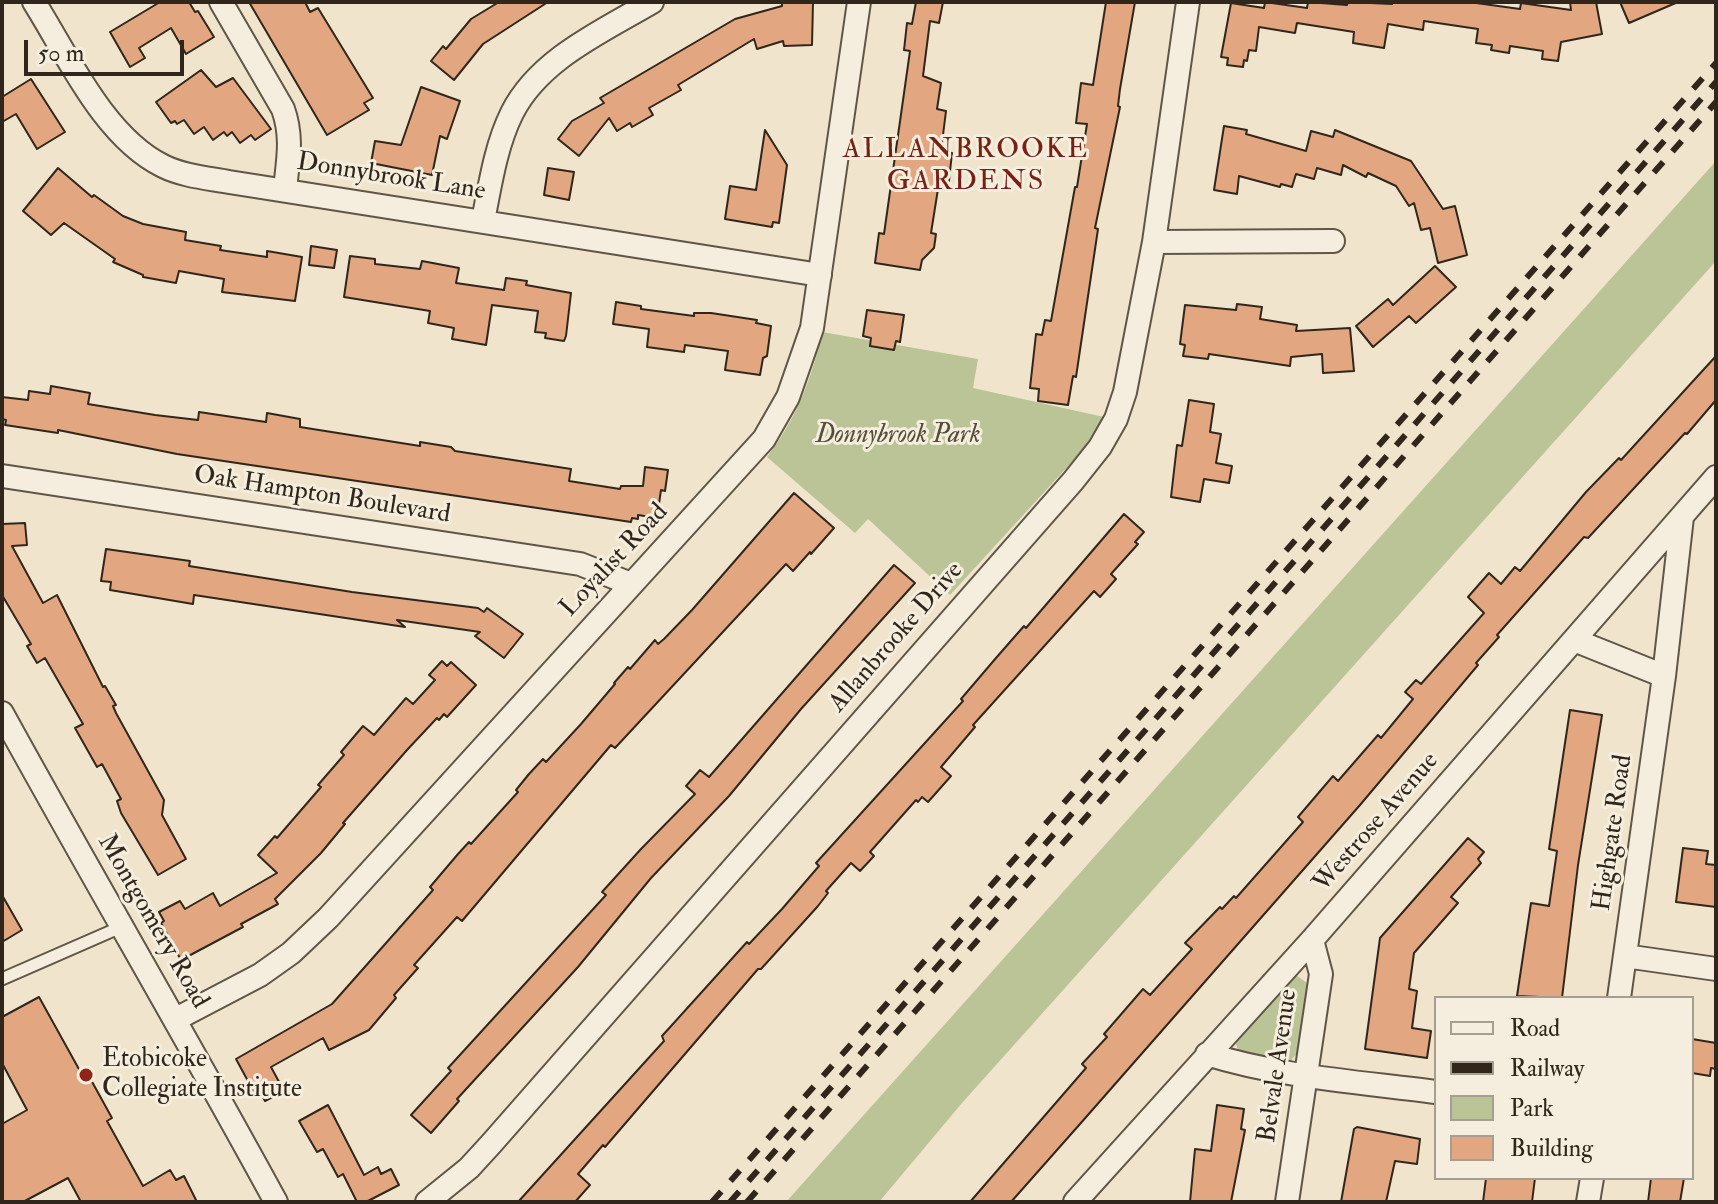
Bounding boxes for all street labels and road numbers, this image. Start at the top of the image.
street label: Donnybrook Lane [294,148,488,208]
street label: Oak Hampton Boulevard [192,460,452,532]
street label: Loyalist Road [554,498,676,624]
street label: Allanbrooke Drive [823,556,971,720]
street label: Westrose Avenue [1308,747,1446,899]
street label: Highgate Road [1588,753,1640,913]
street label: Montgomery Road [89,829,215,1015]
street label: Belvale Avenue [1253,987,1305,1145]

